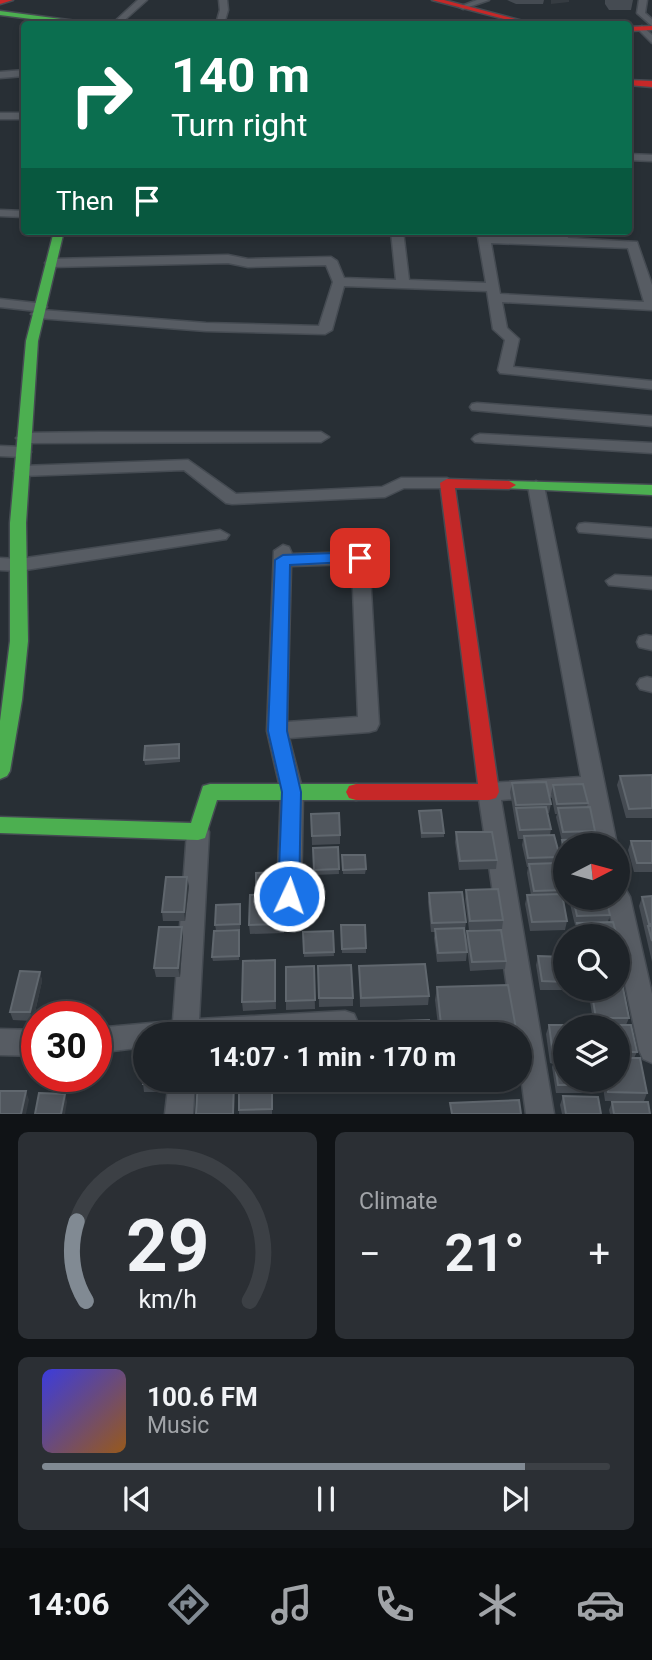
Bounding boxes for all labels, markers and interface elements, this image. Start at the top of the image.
text: 140 m [171,47,310,104]
icon: right [56,49,147,140]
text: Turn right [171,106,307,144]
icon: arrive [128,182,166,220]
text: Then [56,186,114,216]
pin [330,528,390,588]
icon: arrive [341,539,379,577]
north arrow [553,833,630,910]
map controls [553,833,630,1092]
position arrow [252,859,326,933]
button: search [553,924,630,1001]
speed limit sign: 30 [21,1001,112,1092]
button: layers [553,1015,630,1092]
text: 14:07 · 1 min · 170 m [209,1042,456,1072]
text: Climate [359,1188,438,1215]
text: 29 [126,1204,209,1290]
text: 21° [445,1223,525,1284]
text: − [359,1232,381,1276]
text: + [588,1232,610,1276]
text: km/h [138,1285,197,1314]
text: 100.6 FM [147,1382,258,1412]
text: Music [147,1412,209,1439]
icon: previous [118,1480,156,1518]
icon: pause [307,1480,345,1518]
icon: next [496,1480,534,1518]
icon: directions [164,1580,213,1629]
icon: music [267,1580,316,1629]
icon: phone [370,1580,419,1629]
icon: climate [473,1580,522,1629]
icon: car [576,1580,625,1629]
text: 14:06 [27,1585,109,1623]

